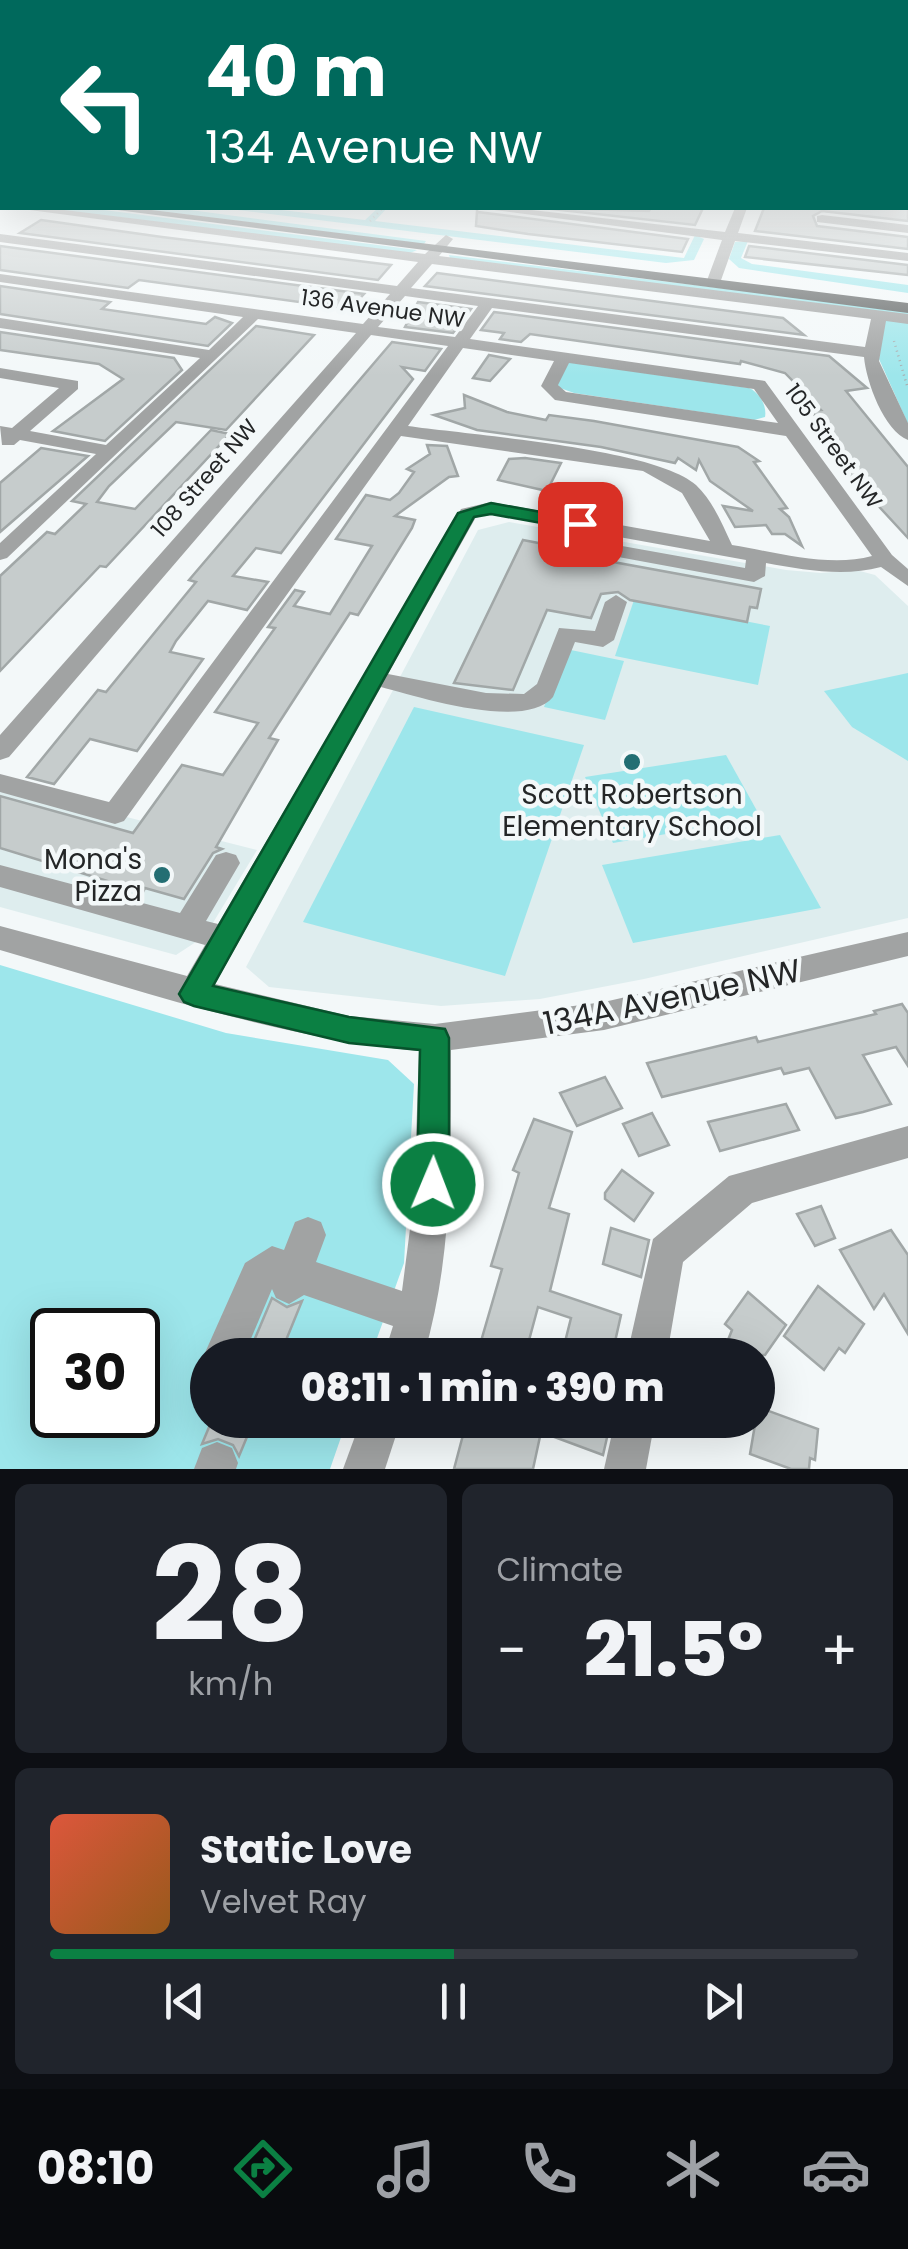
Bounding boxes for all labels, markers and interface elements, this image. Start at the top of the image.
text: 40 m [205,22,387,121]
icon: left [40,40,170,170]
text: 134 Avenue NW [205,116,543,179]
street label: 136 Avenue NW [299,282,467,335]
street label: 105 Street NW [778,377,890,515]
street label: 108 Street NW [144,412,265,544]
pin [538,482,623,567]
icon: arrive [553,497,608,552]
marker: Scott Robertson Elementary School [621,751,643,773]
place label: Scott Robertson Elementary School [502,775,762,846]
place label: Mona's Pizza [44,840,142,911]
marker: Mona's Pizza [151,864,173,886]
street label: 134A Avenue NW [539,947,805,1046]
position arrow [381,1132,485,1236]
speed limit sign: 30 [30,1308,160,1438]
text: 08:11 · 1 min · 390 m [301,1361,664,1414]
text: 28 [152,1503,310,1686]
text: Climate [497,1547,623,1592]
text: 21.5° [584,1597,763,1702]
text: − [497,1612,527,1689]
text: + [820,1612,858,1689]
text: km/h [188,1661,273,1706]
text: Static Love [200,1823,412,1876]
text: Velvet Ray [200,1879,366,1924]
icon: previous [157,1974,212,2029]
icon: pause [426,1974,481,2029]
icon: next [696,1974,751,2029]
icon: directions [228,2134,298,2204]
icon: music [371,2134,441,2204]
icon: phone [514,2134,584,2204]
icon: climate [658,2134,728,2204]
icon: car [801,2134,871,2204]
text: 08:10 [37,2137,154,2200]

